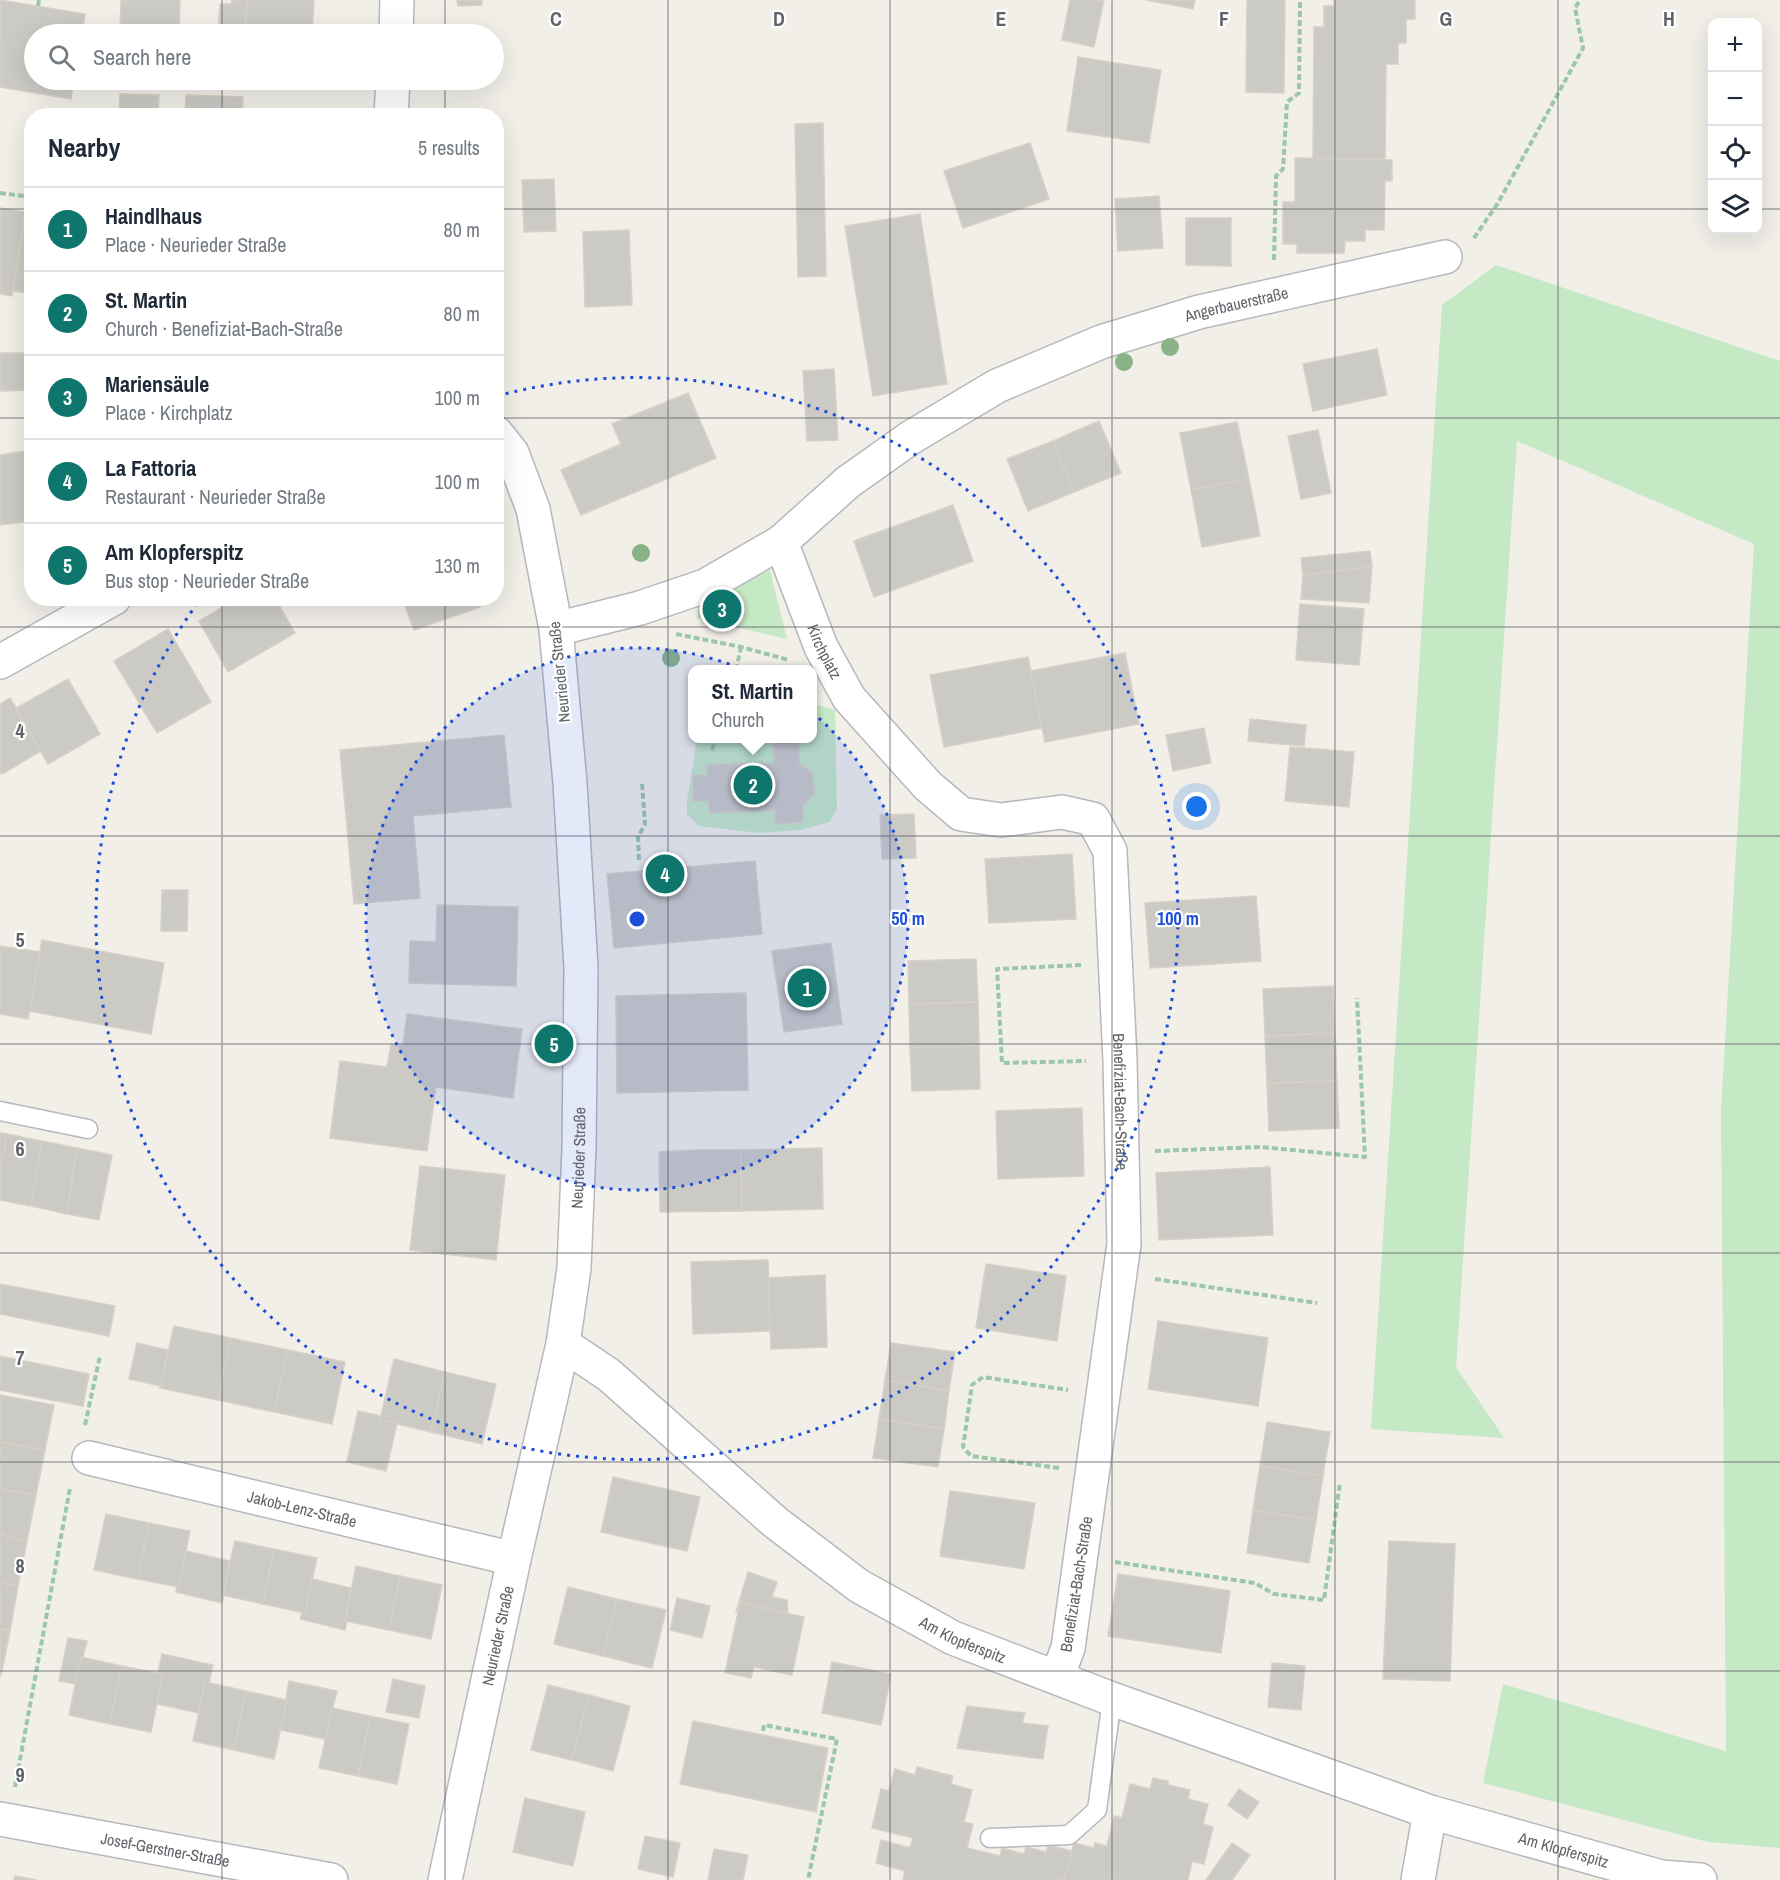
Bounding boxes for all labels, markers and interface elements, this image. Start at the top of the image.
text: C [550,5,562,32]
text: D [773,5,785,32]
text: E [996,5,1007,32]
text: F [1219,5,1229,32]
text: G [1440,5,1452,32]
text: H [1663,5,1675,32]
map controls [1708,18,1762,234]
button: + [1708,18,1762,72]
search box [24,24,504,90]
icon: search [45,41,78,74]
text: Search here [93,42,191,72]
button: − [1708,72,1762,126]
button: locate [1708,126,1762,180]
text: Nearby [48,130,120,165]
text: 5 results [418,134,480,161]
button: layers [1708,180,1762,234]
text: Haindlhaus [105,201,202,231]
text: 1 [63,216,72,243]
text: 80 m [444,216,480,243]
text: Place · Neurieder Straße [105,231,286,258]
street label: Angerbauerstraße [1181,281,1290,327]
text: St. Martin [105,285,187,315]
text: 2 [63,300,72,327]
text: 80 m [444,300,480,327]
text: Church · Benefiziat-Bach-Straße [105,315,343,342]
text: Mariensäule [105,369,209,399]
text: 3 [63,384,72,411]
text: 100 m [434,384,480,411]
text: Place · Kirchplatz [105,399,233,426]
text: La Fattoria [105,453,196,483]
text: 4 [63,468,72,495]
text: 100 m [434,468,480,495]
text: Restaurant · Neurieder Straße [105,483,326,510]
text: Am Klopferspitz [105,537,243,567]
text: 5 [63,552,72,579]
text: 130 m [434,552,480,579]
text: Bus stop · Neurieder Straße [105,567,309,594]
pin: 3 [702,586,742,632]
street label: Neurieder Straße [543,620,575,724]
street label: Kirchplatz [802,621,848,683]
popup [688,665,817,743]
text: St. Martin [711,676,794,706]
text: Church [711,706,764,733]
text: 4 [15,717,25,744]
pin: 2 [734,762,772,808]
your location [1182,792,1211,821]
pin: 4 [646,852,684,896]
text: 50 m [891,906,925,931]
text: 100 m [1157,906,1199,931]
centre of rings [627,909,647,929]
text: 5 [15,926,25,953]
pin: 1 [788,966,826,1010]
pin: 5 [534,1022,574,1066]
street label: Benefiziat-Bach-Straße [1108,1033,1133,1171]
street label: Neurieder Straße [565,1107,590,1209]
text: 6 [15,1135,25,1162]
text: 7 [15,1344,25,1371]
street label: Jakob-Lenz-Straße [245,1485,359,1532]
street label: Benefiziat-Bach-Straße [1054,1515,1098,1653]
text: 8 [15,1552,25,1579]
street label: Neurieder Straße [476,1584,519,1687]
street label: Am Klopferspitz [915,1610,1010,1669]
text: 9 [15,1761,25,1788]
street label: Am Klopferspitz [1515,1826,1612,1873]
street label: Josef-Gerstner-Straße [99,1827,231,1872]

